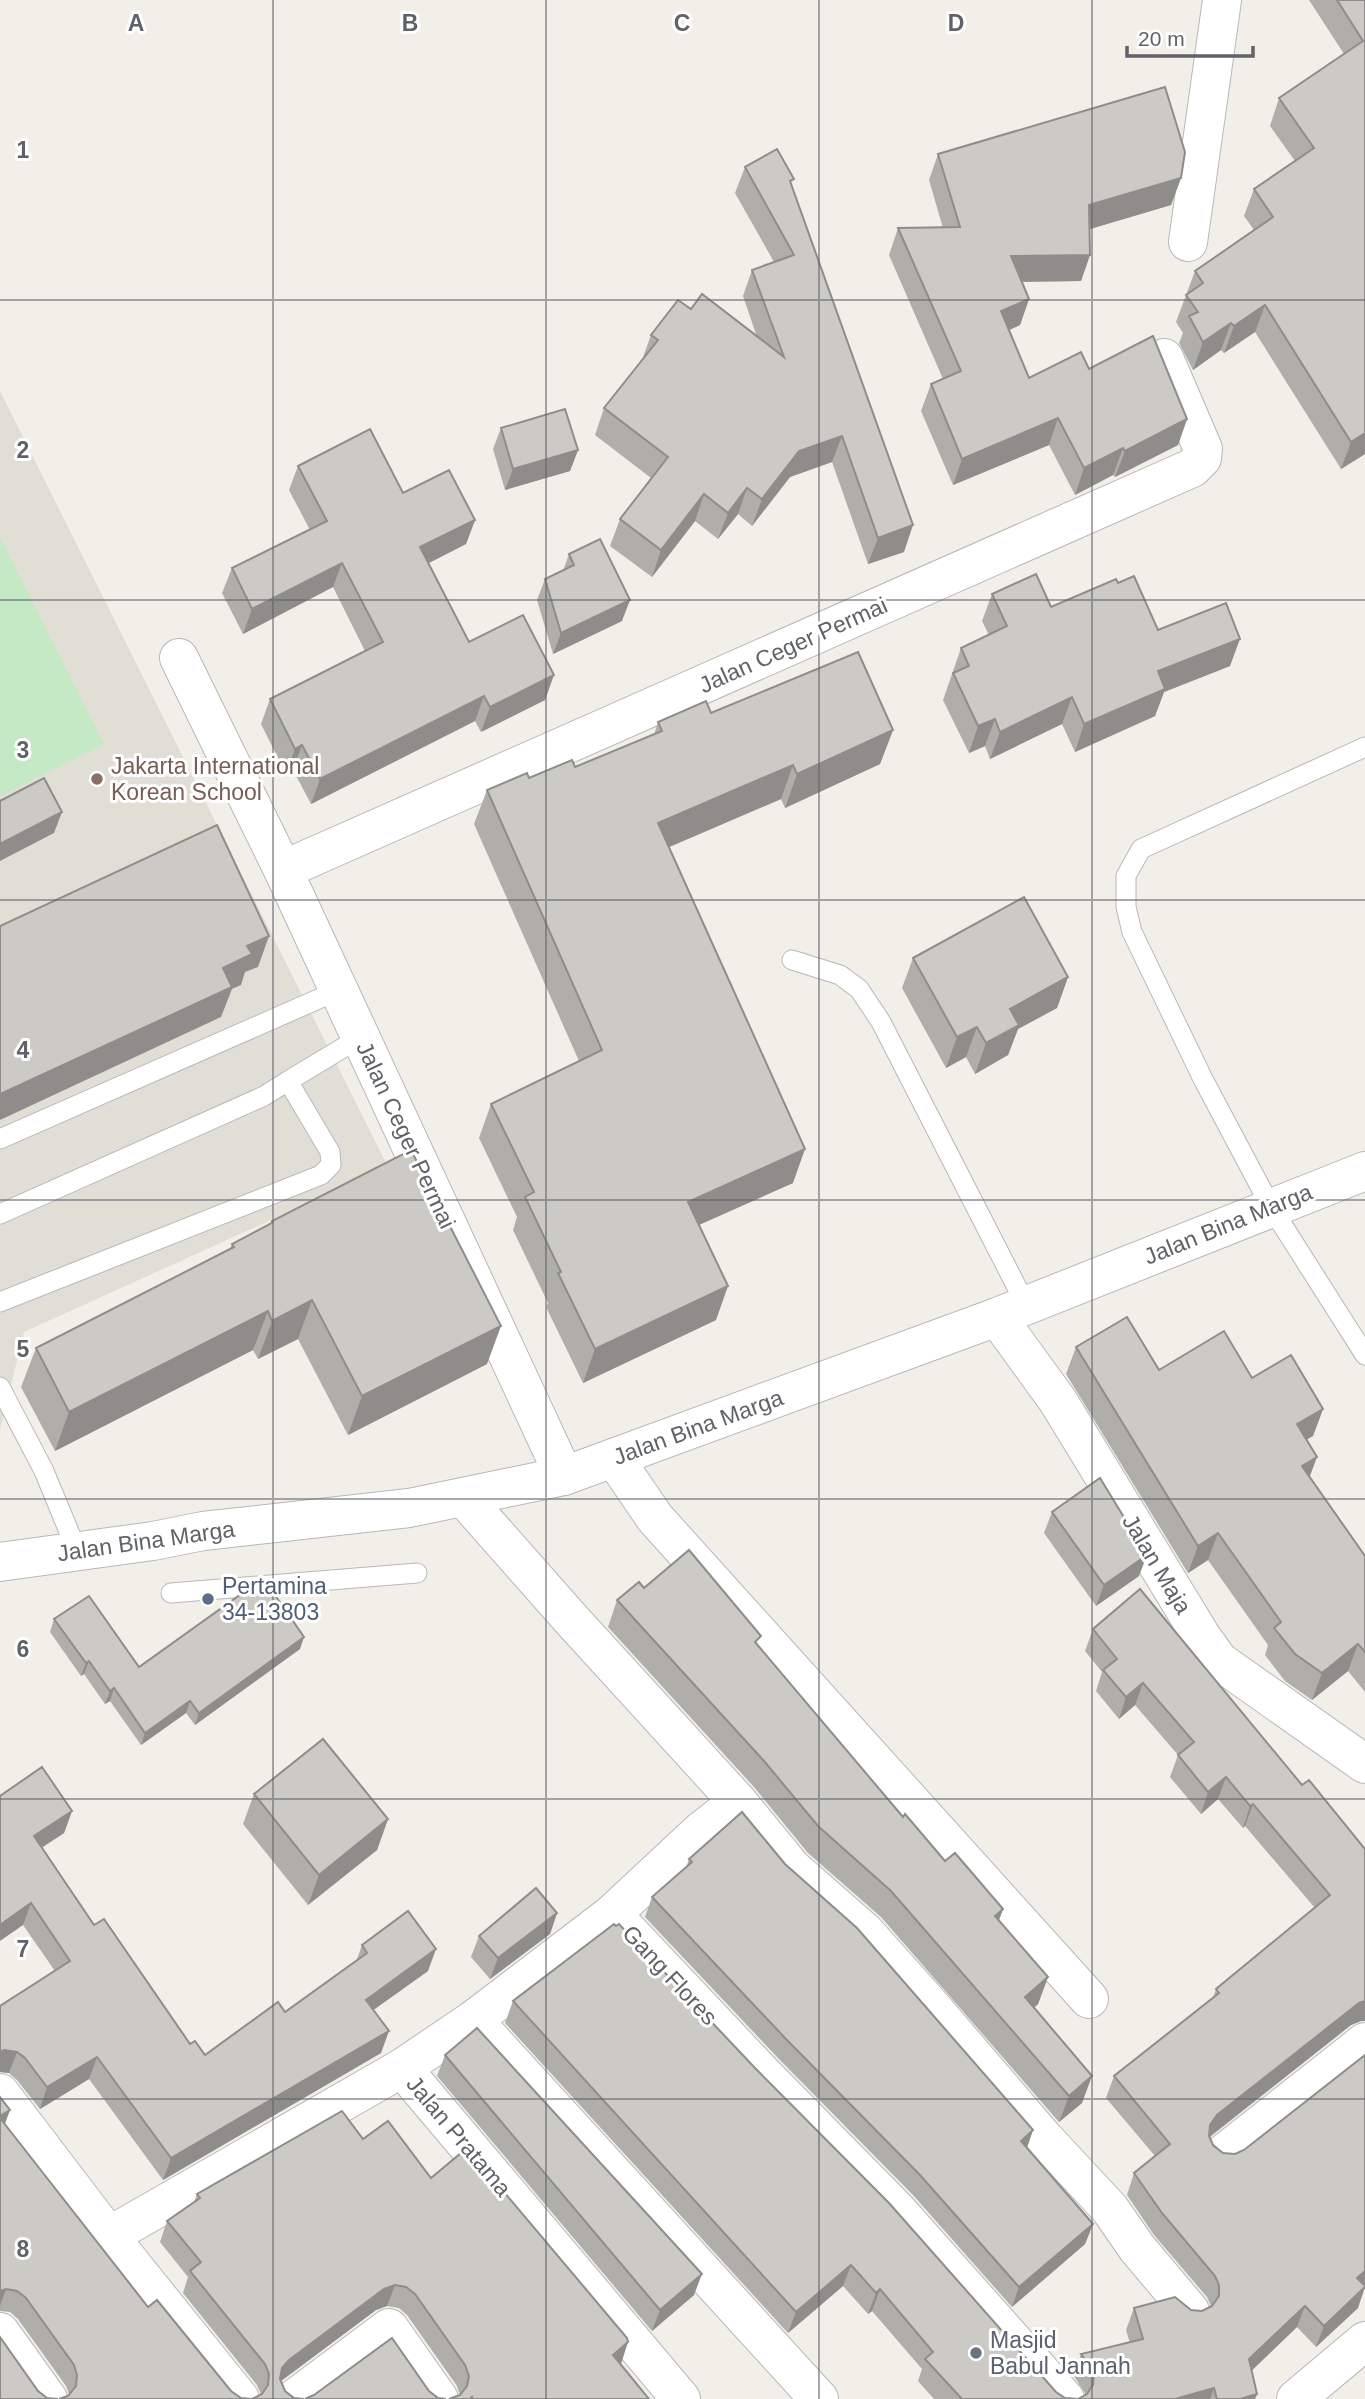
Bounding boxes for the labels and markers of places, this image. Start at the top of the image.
place label: Jakarta International Korean School [111,753,319,805]
marker: Jakarta International Korean School [89,771,105,787]
place label: Pertamina 34-13803 [222,1573,327,1625]
marker: Pertamina 34-13803 [200,1591,216,1607]
place label: Masjid Babul Jannah [990,2327,1131,2379]
marker: Masjid Babul Jannah [968,2345,984,2361]

